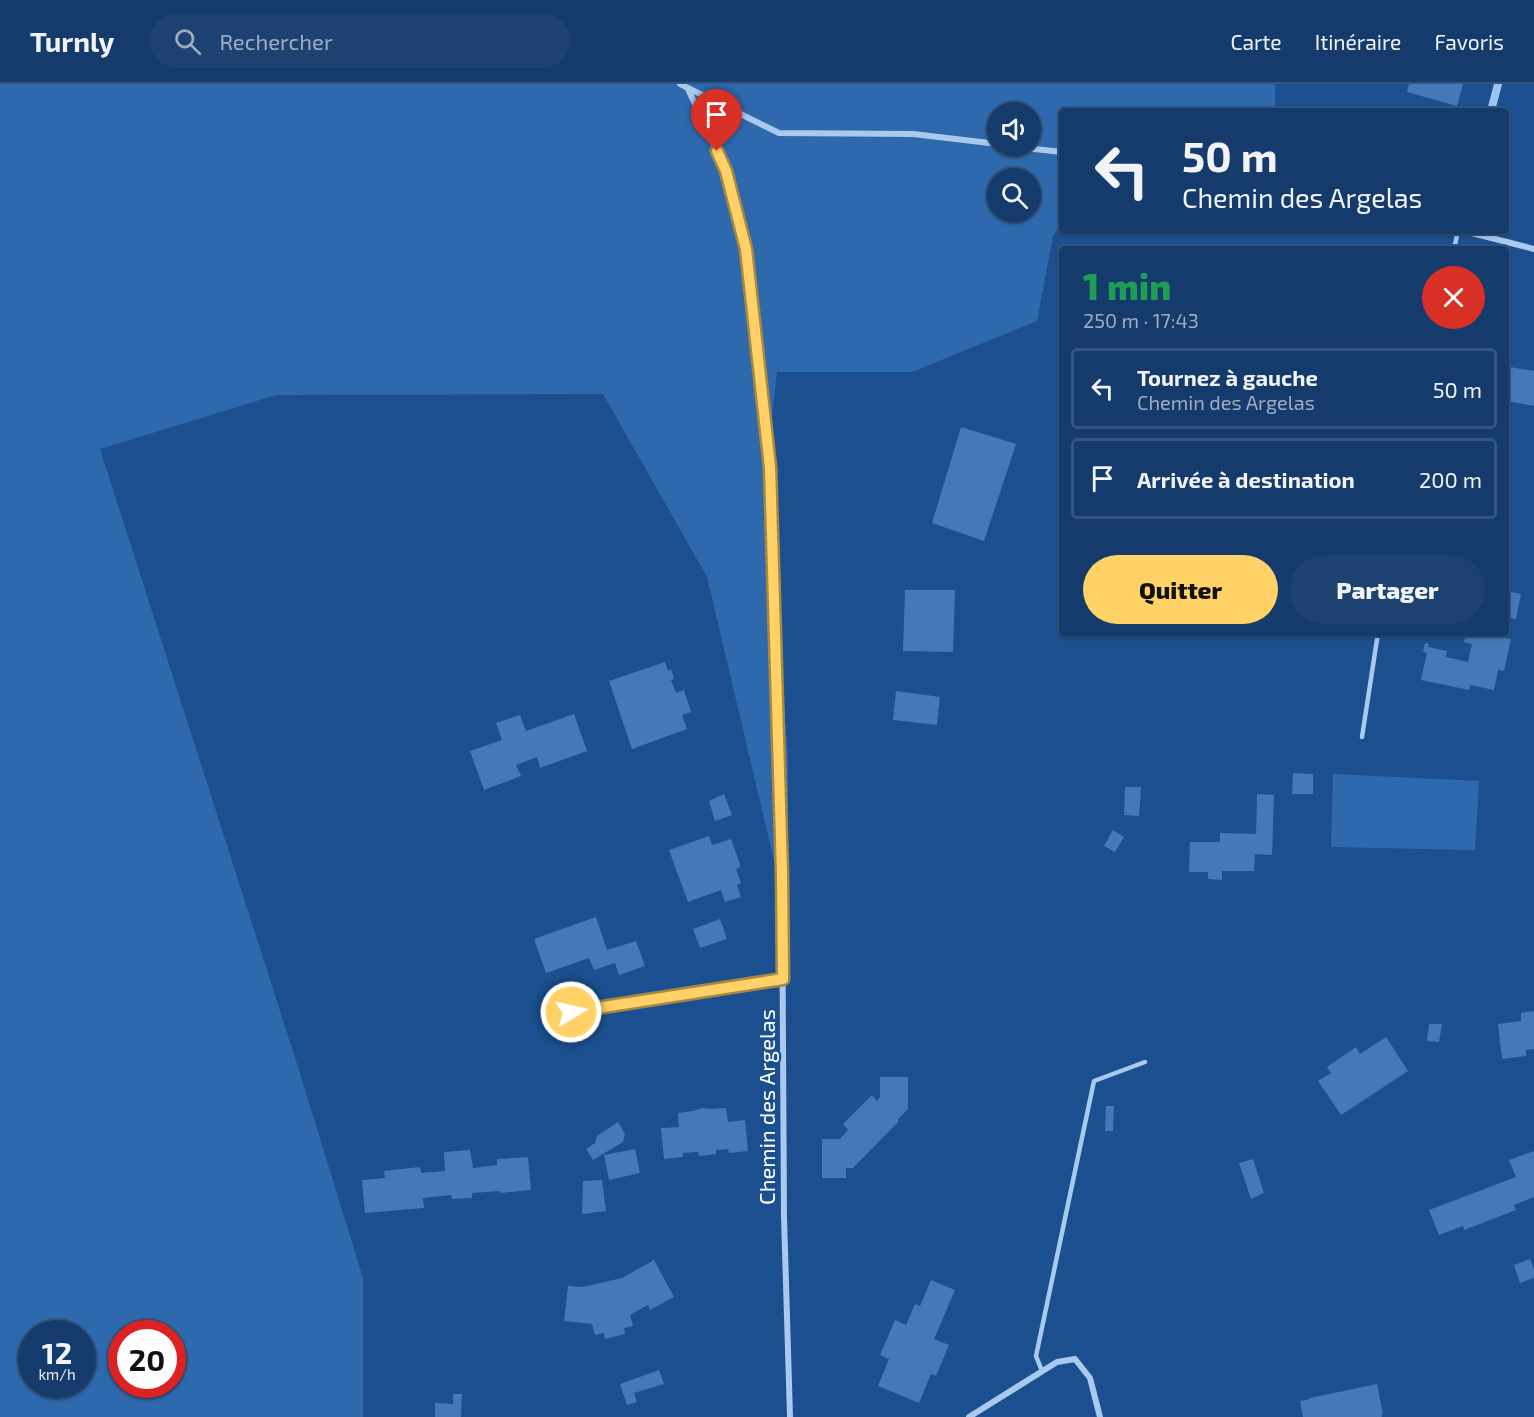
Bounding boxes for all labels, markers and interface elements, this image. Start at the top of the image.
search box [150,14,570,68]
text: Turnly [30,24,114,58]
icon: search [171,25,204,58]
text: Rechercher [219,28,333,54]
text: Carte [1230,29,1282,54]
text: Itinéraire [1315,29,1401,54]
text: Favoris [1434,29,1504,54]
pin [691,89,742,151]
icon: arrive [700,98,733,131]
map controls [987,102,1041,222]
button: sound [987,102,1041,156]
text: 50 m [1182,130,1278,180]
icon: left [1083,132,1161,210]
button: search [987,168,1041,222]
text: Chemin des Argelas [1182,181,1422,213]
text: 1 min [1083,264,1171,307]
button: close [1422,266,1485,329]
text: 250 m · 17:43 [1083,308,1199,332]
text: Tournez à gauche [1137,364,1318,390]
icon: left [1086,372,1119,405]
text: 50 m [1433,376,1482,402]
text: Chemin des Argelas [1137,390,1315,414]
icon: arrive [1086,462,1119,495]
text: Arrivée à destination [1137,466,1355,492]
text: 200 m [1419,466,1482,492]
button: Quitter [1083,555,1278,624]
button: Partager [1290,555,1485,624]
position arrow [539,980,603,1044]
street label: Chemin des Argelas [753,1009,779,1205]
speed limit sign: 20 [108,1320,186,1398]
text: 12 [42,1334,72,1370]
text: km/h [38,1365,76,1383]

